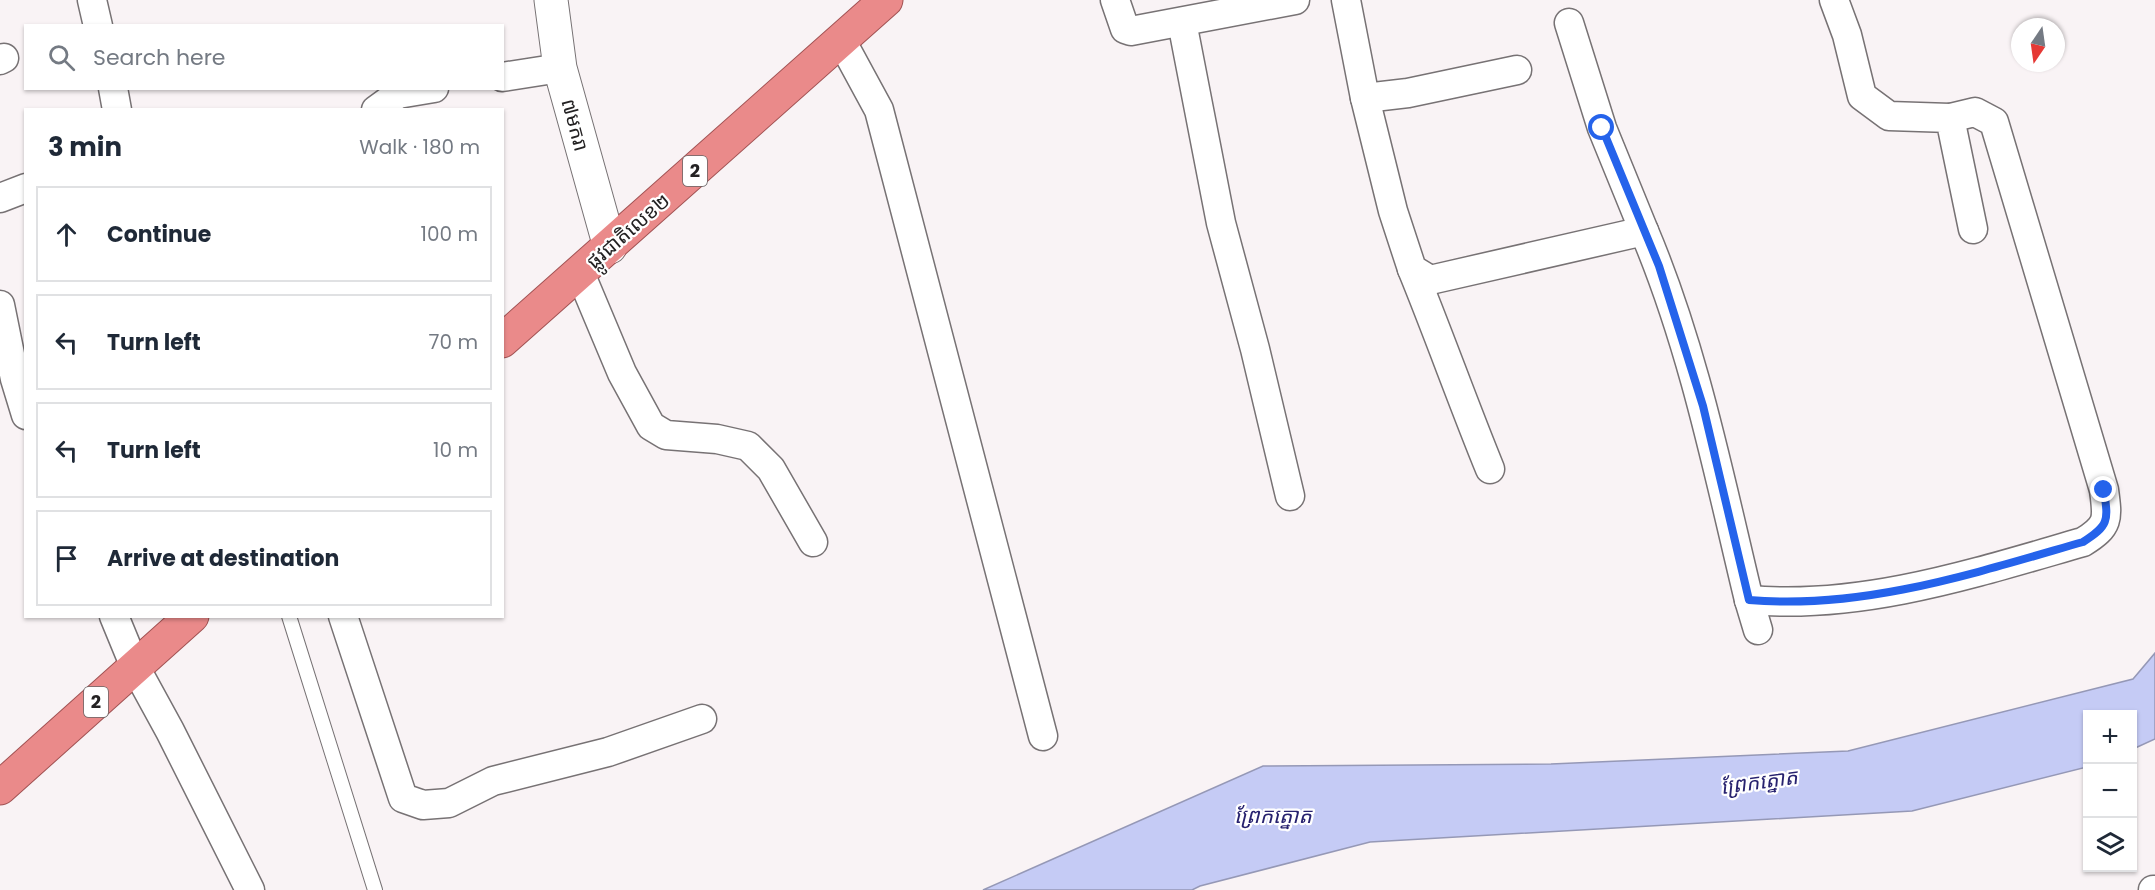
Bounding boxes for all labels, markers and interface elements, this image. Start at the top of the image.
north arrow [2011,18,2065,72]
search box [24,24,504,90]
icon: search [45,41,78,74]
text: Search here [93,42,226,73]
street label: ៧មករា [555,96,595,154]
route start [1588,114,1614,140]
text: 3 min [48,129,122,165]
text: Walk · 180 m [359,133,480,161]
road number: 2 [683,156,707,186]
street label: ផ្លូវជាតិលេខ២ [580,187,679,279]
icon: ahead [50,218,83,251]
text: Continue [107,219,211,250]
text: 100 m [421,220,478,248]
icon: left [50,326,83,359]
text: Turn left [107,327,201,358]
text: 70 m [429,328,478,356]
icon: left [50,434,83,467]
text: Turn left [107,435,201,466]
text: 10 m [433,436,478,464]
route end [2090,476,2116,502]
icon: arrive [50,542,83,575]
text: Arrive at destination [107,543,339,574]
road number: 2 [84,687,108,717]
map controls [2083,710,2137,872]
button: + [2083,710,2137,764]
water label: ព្រែកត្នោត [1719,762,1801,801]
button: − [2083,764,2137,818]
water label: ព្រែកត្នោត [1234,801,1313,830]
button: layers [2083,818,2137,872]

